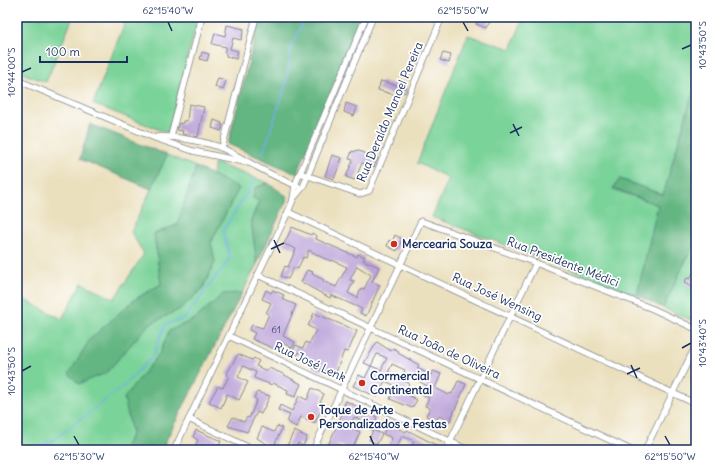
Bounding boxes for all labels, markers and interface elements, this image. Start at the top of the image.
text: 62°15'40"W [143,4,193,17]
text: 62°15'50"W [437,4,489,17]
text: 10°43'50"S [696,20,709,69]
scale bar [40,38,127,64]
street label: Rua Deraldo Manoel Pereira [353,39,426,184]
text: 100 m [46,44,80,59]
text: 10°44'00"S [5,47,18,97]
street label: Rua Presidente Médici [505,233,621,290]
place label: Mercearia Souza [402,236,492,251]
marker: Mercearia Souza [389,239,399,249]
street label: Rua José Wensing [450,269,545,324]
text: 10°43'40"S [696,319,709,367]
street label: Rua João de Oliveira [396,321,503,382]
house number: 61 [271,323,281,336]
street label: Rua José Lenk [272,338,349,385]
text: 10°43'50"S [5,346,18,395]
place label: Cormercial Continental [370,368,432,397]
marker: Cormercial Continental [357,378,367,388]
place label: Toque de Arte Personalizados e Festas [319,402,447,431]
marker: Toque de Arte Personalizados e Festas [306,412,316,422]
text: 62°15'30"W [54,450,104,463]
text: 62°15'40"W [349,450,399,463]
text: 62°15'50"W [644,450,696,463]

